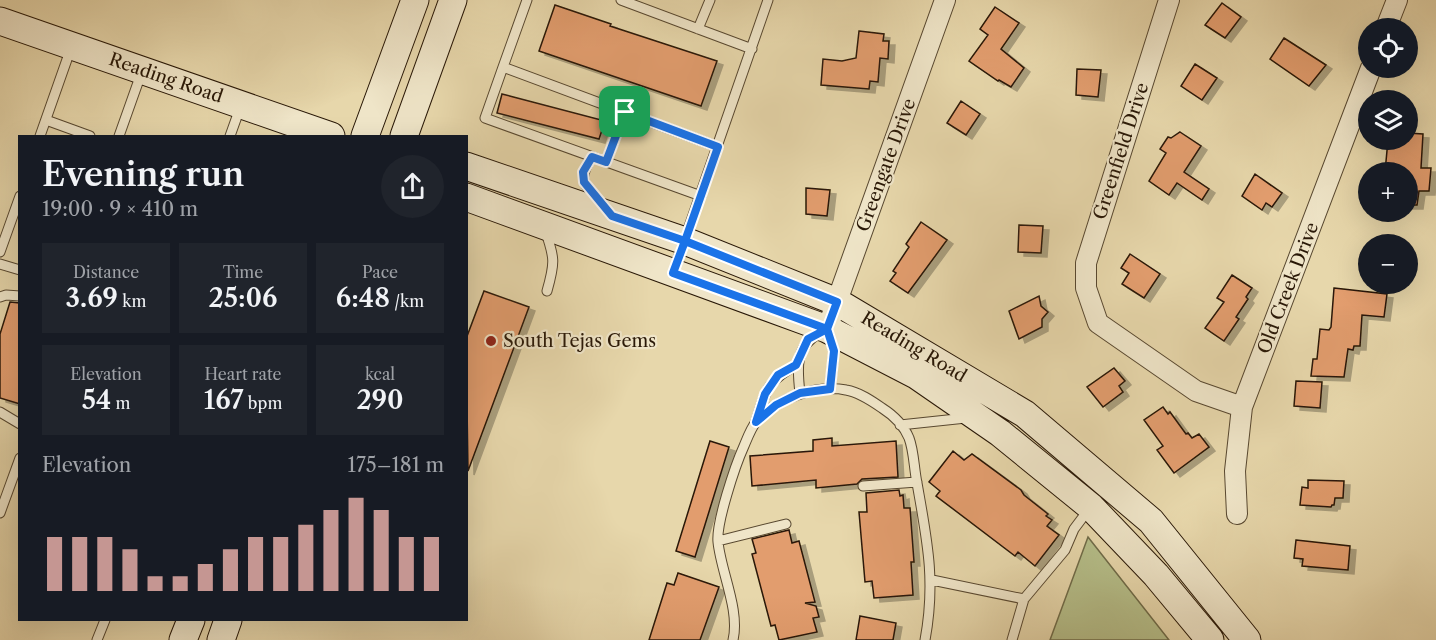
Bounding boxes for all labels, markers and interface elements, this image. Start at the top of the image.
map controls [1358,18,1418,294]
button: locate [1358,18,1418,78]
street label: Reading Road [106,48,226,108]
street label: Greenfield Drive [1089,80,1153,222]
pin [599,86,650,137]
button: layers [1358,90,1418,150]
icon: arrive [608,95,641,128]
street label: Greengate Drive [852,95,920,235]
text: Evening run [42,154,244,195]
button: share [381,155,444,218]
button: + [1358,162,1418,222]
text: 19:00 · 9 × 410 m [42,197,198,221]
street label: Old Creek Drive [1253,219,1323,357]
button: − [1358,234,1418,294]
text: Distance [73,262,139,282]
text: Time [223,262,263,282]
text: Pace [362,262,398,282]
text: 3.69 [66,282,118,314]
text: 25:06 [208,282,278,314]
text: 6:48 [336,282,390,314]
text: km [118,291,146,311]
text: /km [390,291,424,311]
street label: Reading Road [857,307,971,387]
place label: South Tejas Gems [503,330,656,352]
marker: South Tejas Gems [484,334,498,348]
text: Elevation [70,364,142,384]
text: Heart rate [204,364,282,384]
text: kcal [365,364,395,384]
text: 54 [82,384,111,416]
text: 167 [204,384,244,416]
text: 290 [356,384,404,416]
text: m [111,393,130,413]
text: bpm [244,393,282,413]
text: Elevation [42,453,131,477]
text: 175–181 m [348,453,444,477]

